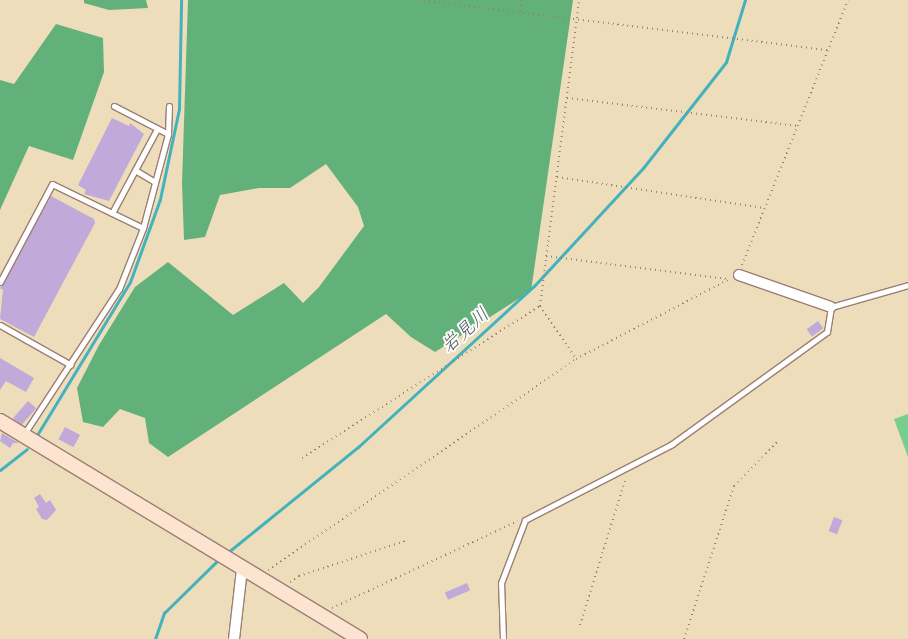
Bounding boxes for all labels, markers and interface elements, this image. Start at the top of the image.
water label: 岩見川 [436,302,494,358]

